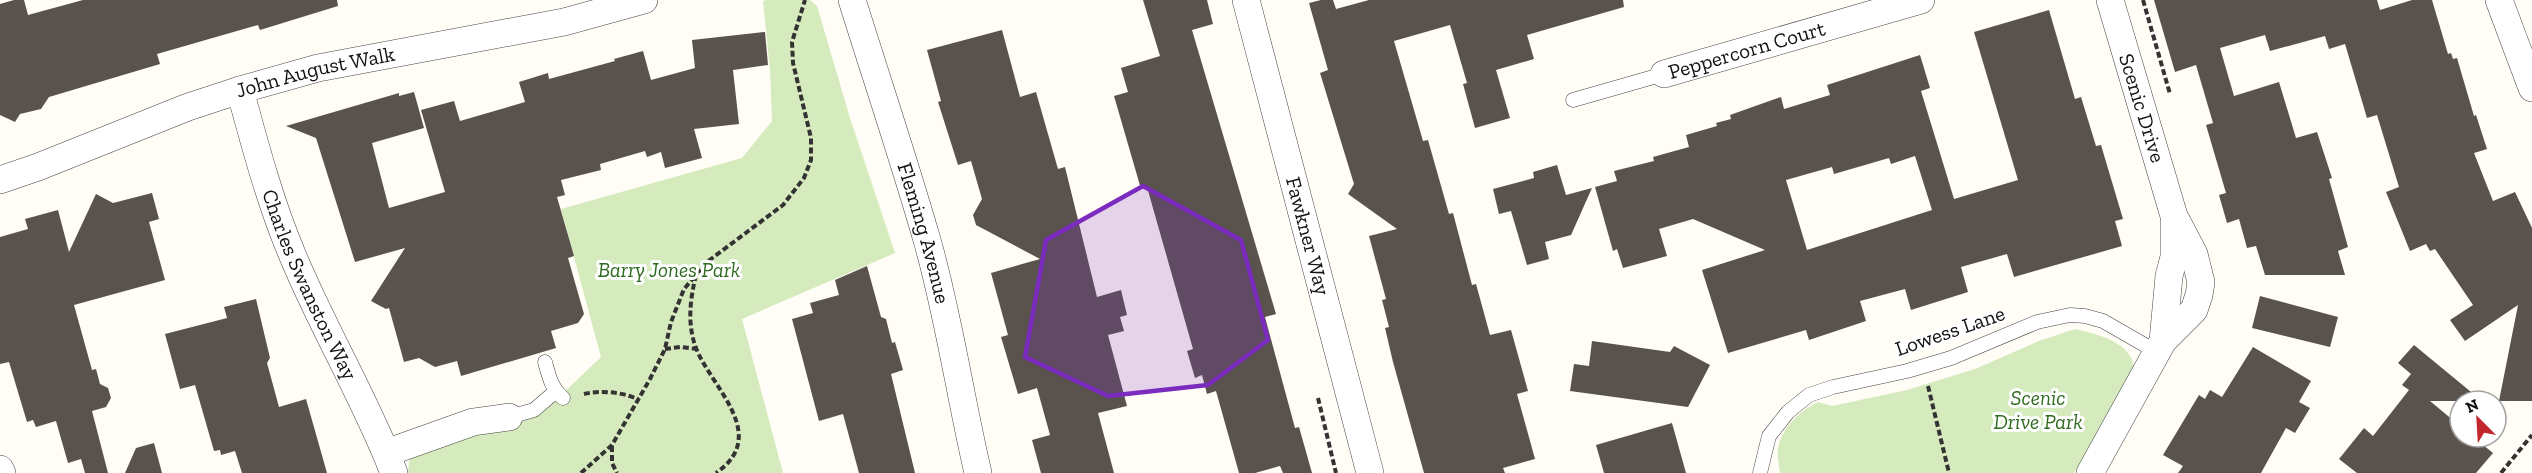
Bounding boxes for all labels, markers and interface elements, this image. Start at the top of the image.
street label: Peppercorn Court [1665,15,1828,84]
street label: John August Walk [233,41,397,103]
street label: Scenic Drive [2114,50,2171,165]
street label: Fleming Avenue [892,159,956,306]
street label: Fawkner Way [1281,174,1336,298]
street label: Charles Swanston Way [257,186,363,384]
park label: Barry Jones Park [598,257,740,282]
street label: Lowess Lane [1892,300,2008,361]
park label: Scenic Drive Park [1993,385,2083,434]
north arrow [2448,389,2508,449]
text: N [2463,395,2482,417]

